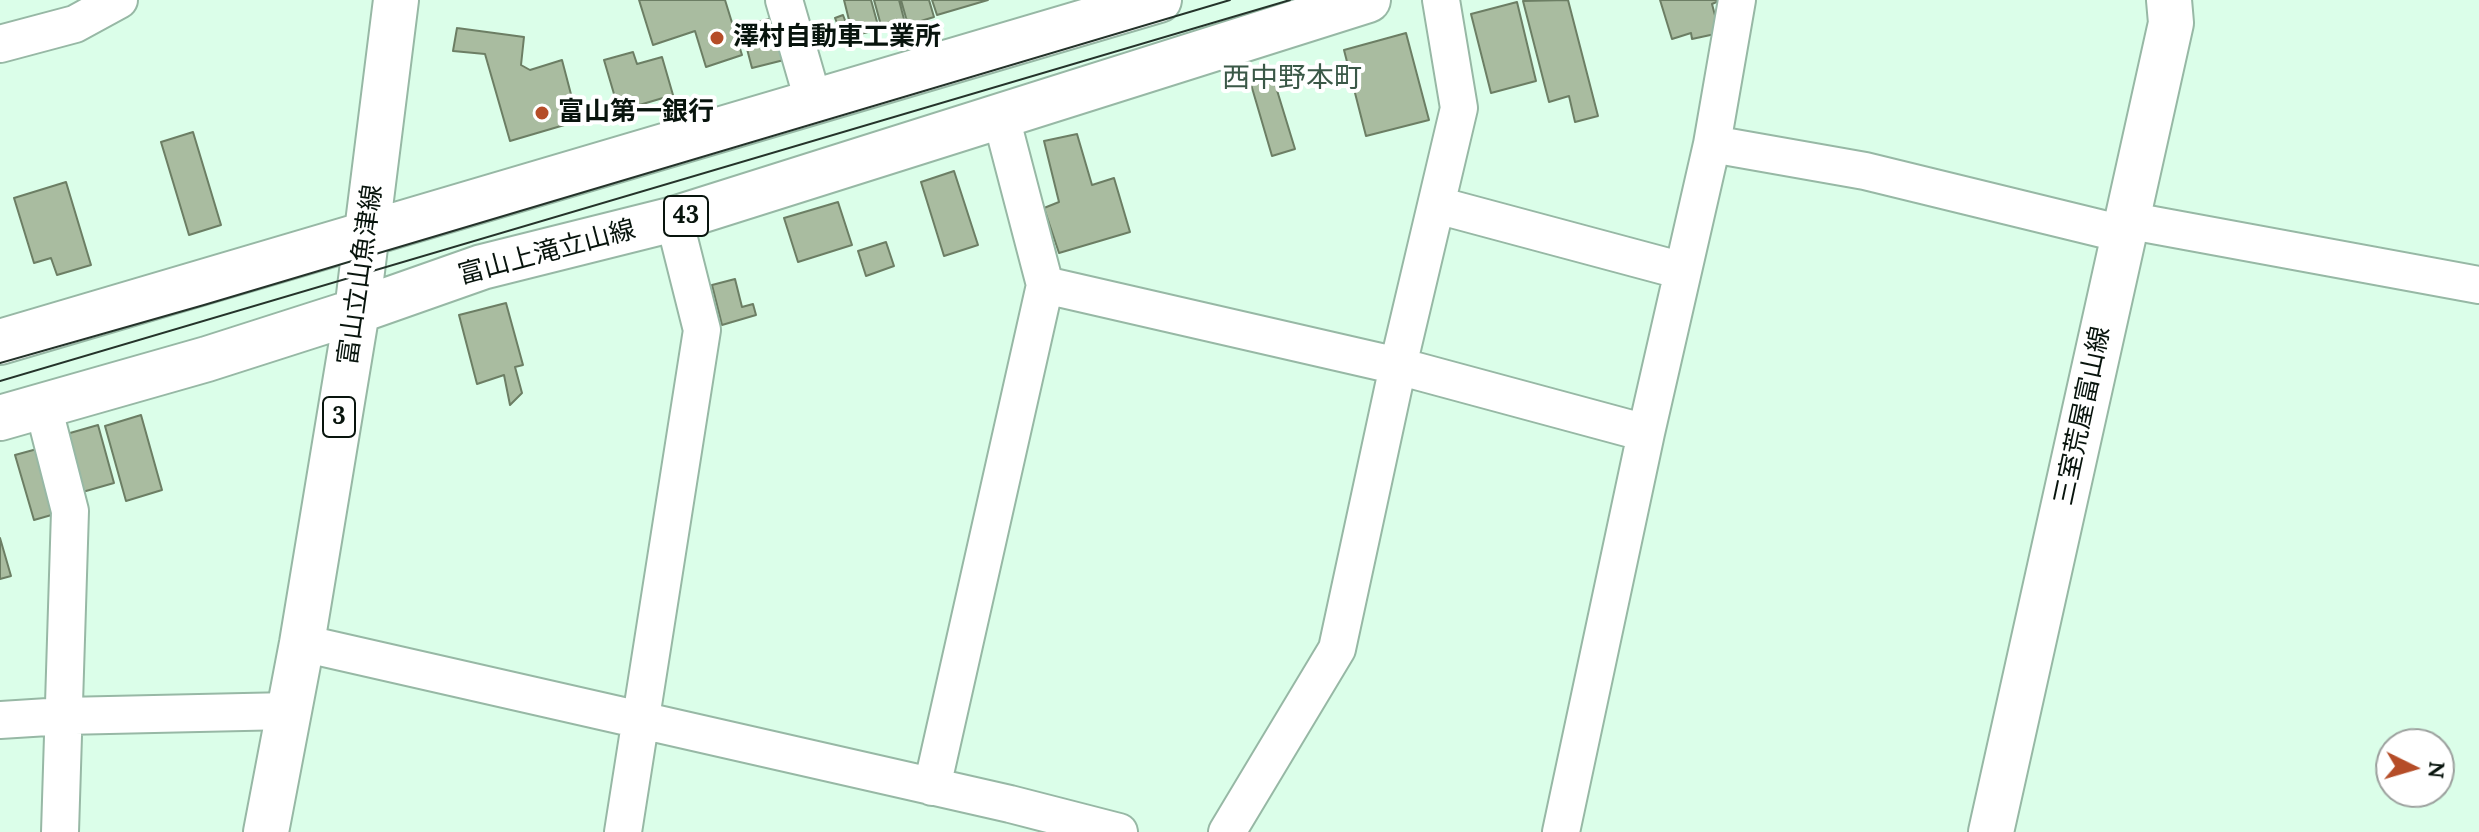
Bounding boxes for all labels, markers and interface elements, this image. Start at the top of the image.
place label: 澤村自動車工業所 [733,22,941,54]
marker: 澤村自動車工業所 [708,29,726,47]
district label: 西中野本町 [1222,62,1362,96]
place label: 富山第一銀行 [558,97,714,129]
marker: 富山第一銀行 [533,104,551,122]
street label: 富山立山魚津線 [333,183,389,367]
road number: 43 [664,196,708,236]
street label: 富山上滝立山線 [455,214,639,292]
street label: 三室荒屋富山線 [2049,324,2117,508]
road number: 3 [323,397,355,437]
north arrow [2375,728,2455,808]
text: N [2422,760,2452,780]

